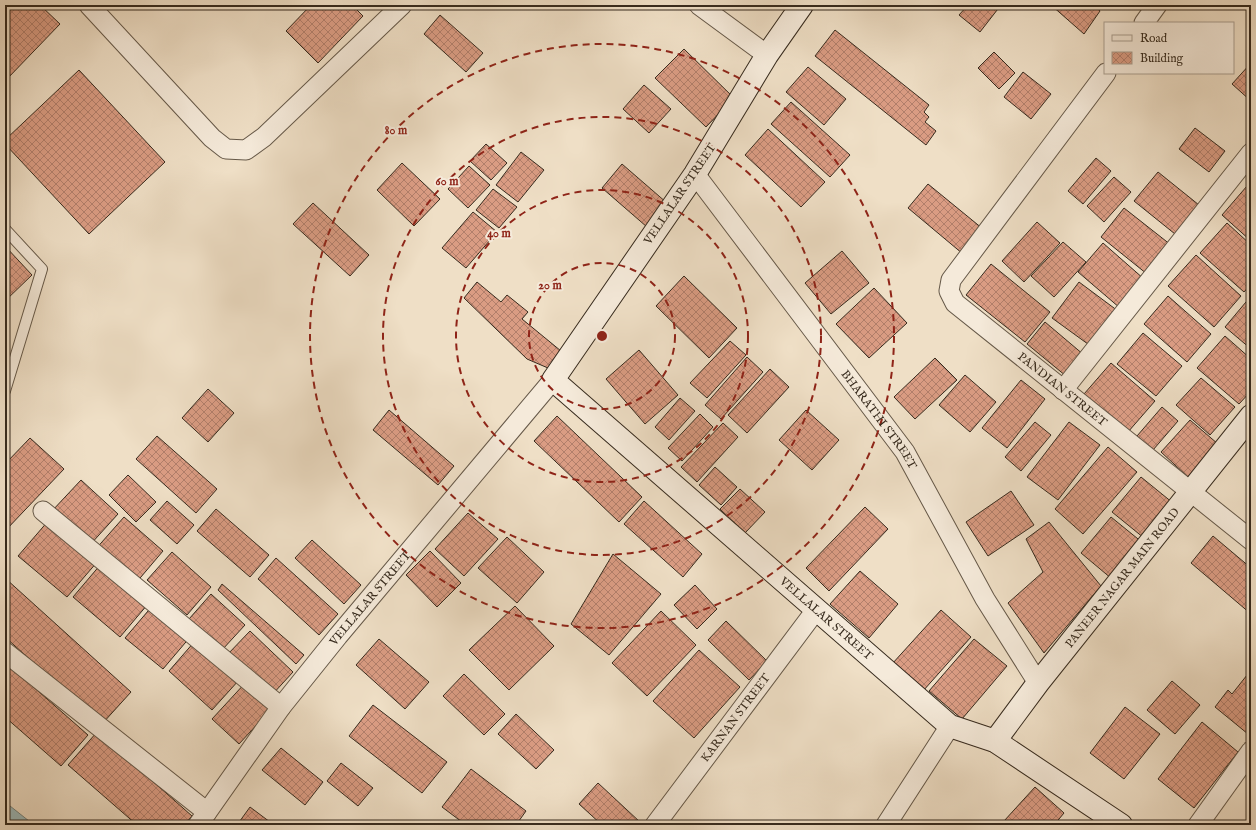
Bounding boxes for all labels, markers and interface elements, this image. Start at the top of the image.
legend [1104,22,1234,74]
text: Road [1140,31,1168,46]
text: Building [1140,51,1184,66]
text: 80 m [385,123,408,138]
street label: VELLALAR STREET [640,140,720,248]
text: 60 m [436,174,459,189]
text: 40 m [487,226,512,241]
text: 20 m [538,278,562,293]
centre of rings [595,329,609,343]
street label: PANDIAN STREET [1015,349,1111,430]
street label: BHARATHI STREET [838,367,920,472]
street label: PANEER NAGAR MAIN ROAD [1062,504,1183,651]
street label: VELLALAR STREET [325,547,414,649]
street label: VELLALAR STREET [776,573,876,663]
street label: KARNAN STREET [697,670,773,765]

